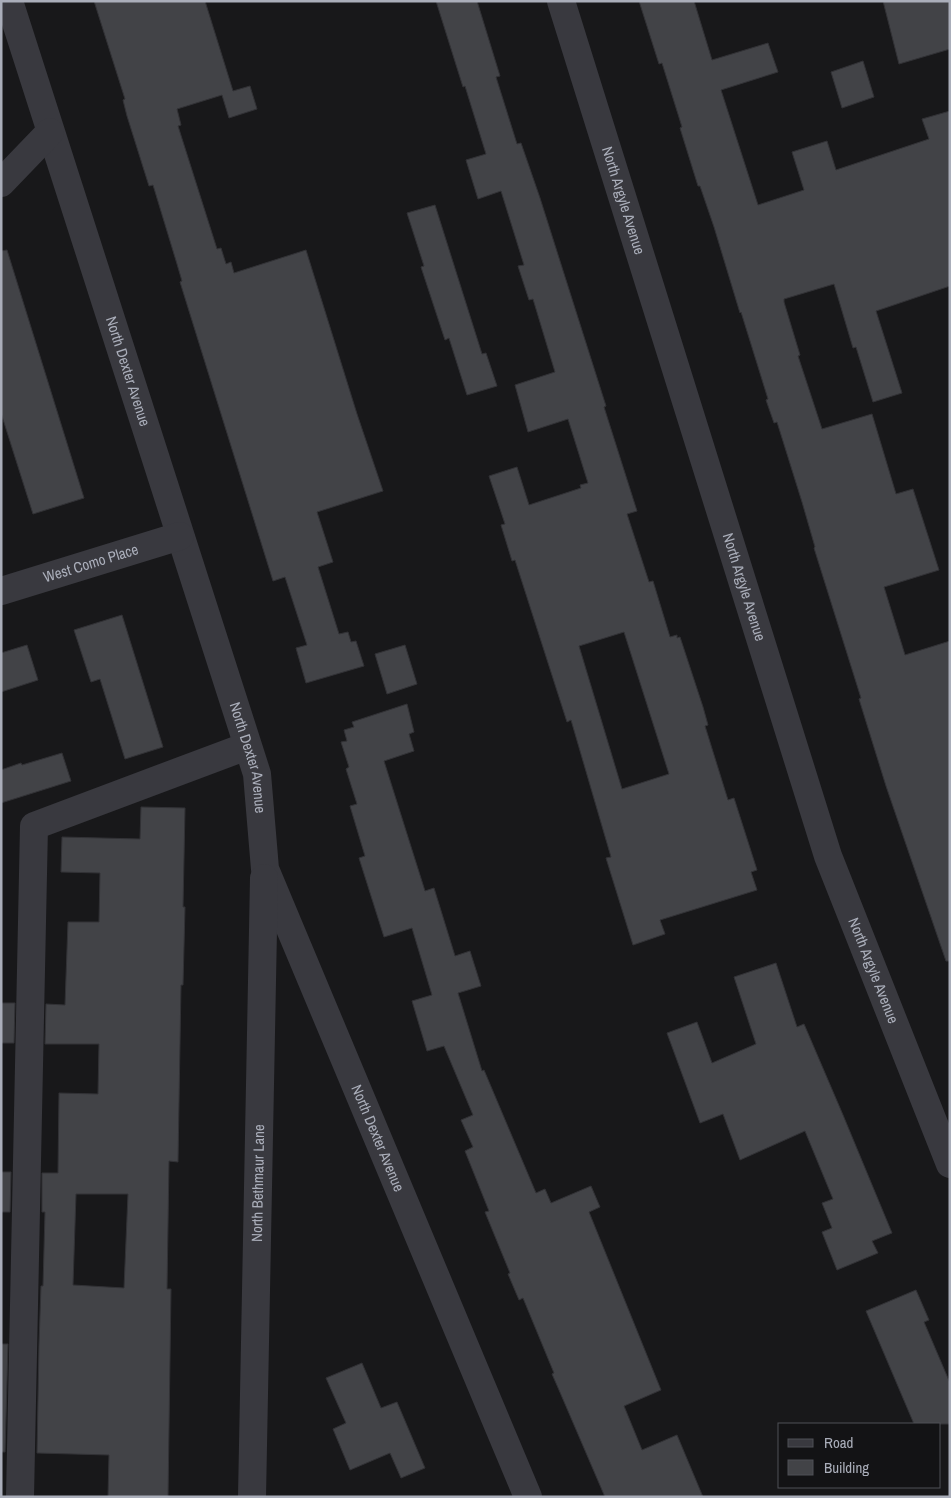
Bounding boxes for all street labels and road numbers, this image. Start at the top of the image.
street label: North Argyle Avenue [597,144,651,257]
street label: North Dexter Avenue [101,314,156,429]
street label: North Argyle Avenue [718,530,771,644]
street label: West Como Place [41,538,141,587]
street label: North Dexter Avenue [225,699,271,814]
street label: North Argyle Avenue [843,914,904,1027]
street label: North Dexter Avenue [346,1081,410,1195]
street label: North Bethmaur Lane [246,1124,269,1242]

